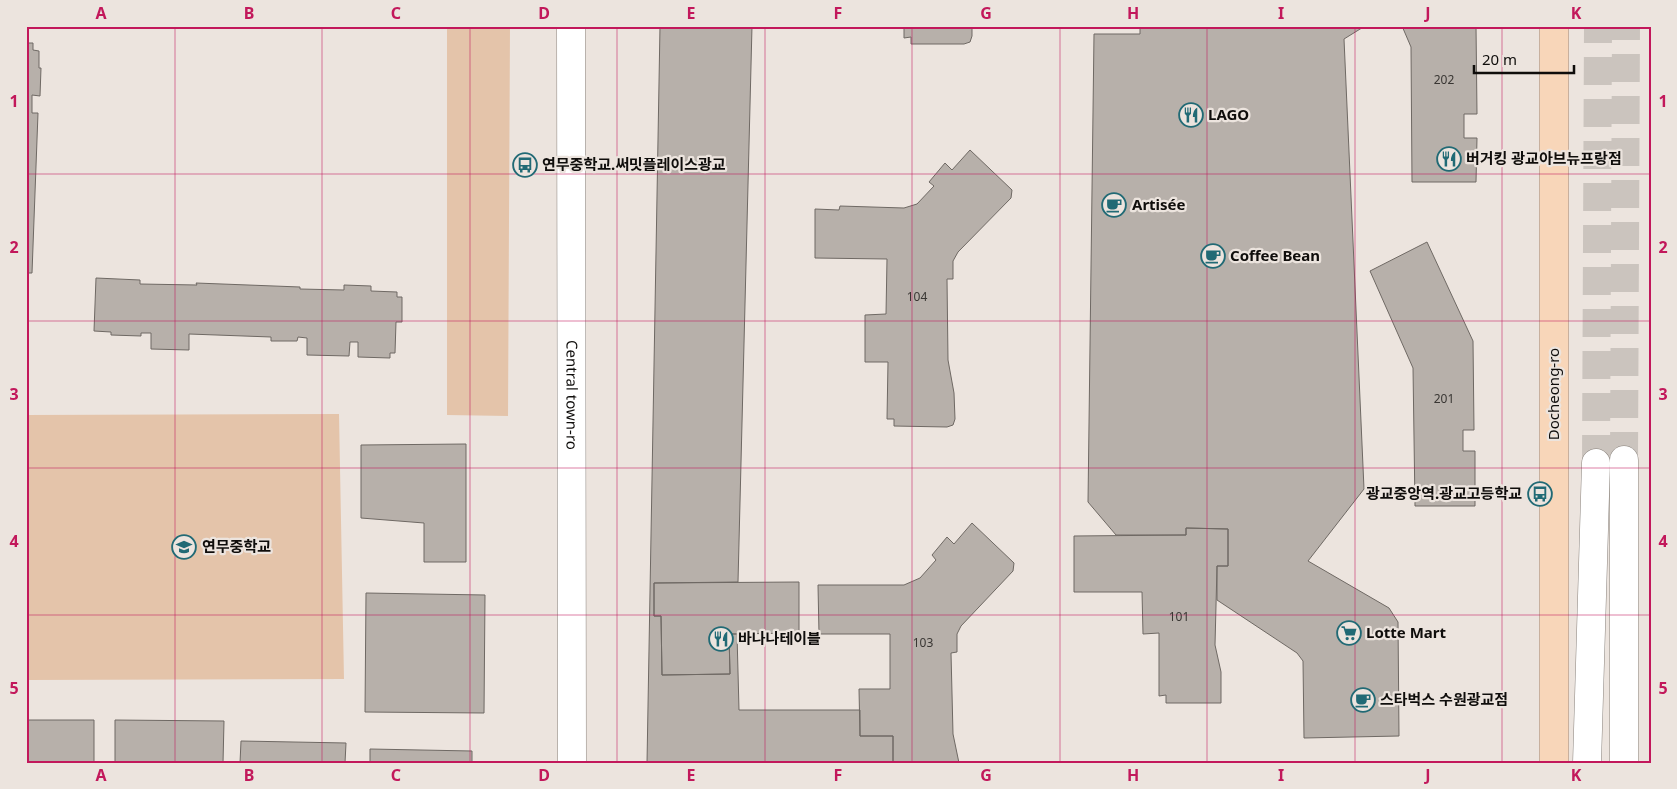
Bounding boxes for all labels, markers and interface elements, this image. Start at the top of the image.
text: A [95,2,107,24]
text: B [244,2,254,24]
text: C [391,2,401,24]
text: D [538,2,550,24]
text: E [687,2,696,24]
text: F [834,2,842,24]
text: G [980,2,992,24]
text: H [1127,2,1139,24]
text: I [1278,2,1284,24]
text: J [1423,2,1431,24]
text: K [1571,2,1582,24]
scale bar [1474,42,1574,74]
text: 20 m [1482,49,1517,69]
house number: 202 [1434,71,1454,88]
text: 1 [9,90,19,112]
text: 1 [1658,90,1668,112]
restaurant icon: LAGO [1178,102,1204,128]
place label: LAGO [1208,104,1249,124]
restaurant icon: 버거킹 광교아브뉴프랑점 [1436,146,1462,172]
place label: 버거킹 광교아브뉴프랑점 [1466,148,1622,168]
bus stop icon: 연무중학교.써밋플레이스광교 [512,152,538,178]
place label: 연무중학교.써밋플레이스광교 [542,154,726,174]
cafe icon: Artisée [1101,192,1127,218]
place label: Artisée [1132,194,1186,214]
text: 2 [9,236,19,258]
text: 2 [1658,236,1668,258]
cafe icon: Coffee Bean [1200,243,1226,269]
place label: Coffee Bean [1230,245,1320,265]
house number: 104 [907,288,927,305]
street label: Central town-ro [562,340,583,450]
street label: Docheong-ro [1543,348,1563,440]
text: 3 [9,383,19,405]
text: 3 [1658,383,1668,405]
house number: 201 [1434,390,1454,407]
bus stop icon: 광교중앙역.광교고등학교 [1527,481,1553,507]
place label: 광교중앙역.광교고등학교 [1366,483,1522,503]
text: 4 [9,530,19,552]
text: 4 [1658,530,1668,552]
school or university icon: 연무중학교 [171,534,197,560]
place label: 연무중학교 [202,536,271,556]
house number: 101 [1169,608,1189,625]
supermarket icon: Lotte Mart [1336,620,1362,646]
place label: Lotte Mart [1366,622,1446,642]
restaurant icon: 바나나테이블 [708,626,734,652]
place label: 바나나테이블 [738,628,821,648]
house number: 103 [913,634,933,651]
text: 5 [9,677,19,699]
text: 5 [1658,677,1668,699]
cafe icon: 스타벅스 수원광교점 [1350,687,1376,713]
place label: 스타벅스 수원광교점 [1380,689,1508,709]
text: A [95,764,107,786]
text: B [244,764,254,786]
text: C [391,764,401,786]
text: D [538,764,550,786]
text: E [687,764,696,786]
text: F [834,764,842,786]
text: G [980,764,992,786]
text: H [1127,764,1139,786]
text: I [1278,764,1284,786]
text: J [1423,764,1431,786]
text: K [1571,764,1582,786]

